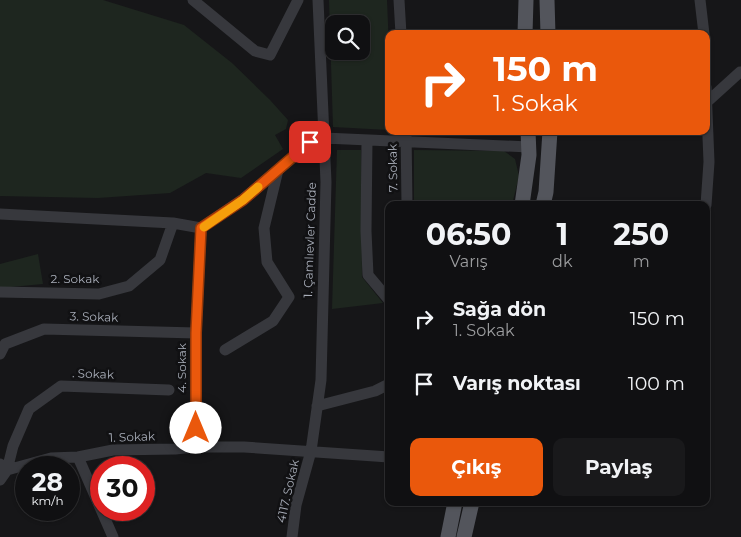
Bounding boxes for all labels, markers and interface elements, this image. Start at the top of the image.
map controls [325,15,370,60]
button: search [325,15,370,60]
text: 150 m [493,47,598,90]
icon: right [410,50,475,115]
text: 1. Sokak [493,90,578,117]
pin [289,121,331,163]
icon: arrive [296,128,324,156]
street label: 7. Sokak [385,143,400,192]
street label: 1. Çamlıevler Cadde [300,182,319,298]
text: 06:50 [426,216,511,253]
text: 1 [556,216,568,253]
text: 250 [613,216,669,253]
text: Varış [449,252,488,271]
text: dk [552,252,573,271]
text: m [633,252,650,271]
street label: 2. Sokak [51,271,100,286]
text: Sağa dön [453,298,546,321]
icon: right [410,305,438,333]
text: 150 m [630,307,685,330]
street label: 3. Sokak [69,308,119,325]
text: 1. Sokak [453,321,515,340]
street label: 4. Sokak [174,342,189,393]
street label: . Sokak [72,365,115,382]
icon: arrive [410,370,438,398]
text: Varış noktası [453,372,581,395]
text: 100 m [628,372,685,395]
position arrow [169,401,221,453]
street label: 1. Sokak [109,428,156,445]
button: Çıkış [410,438,543,496]
button: Paylaş [553,438,685,496]
speed limit sign: 30 [90,456,155,521]
street label: 4117. Sokak [273,457,302,524]
text: 28 [32,467,63,497]
text: km/h [31,493,64,508]

